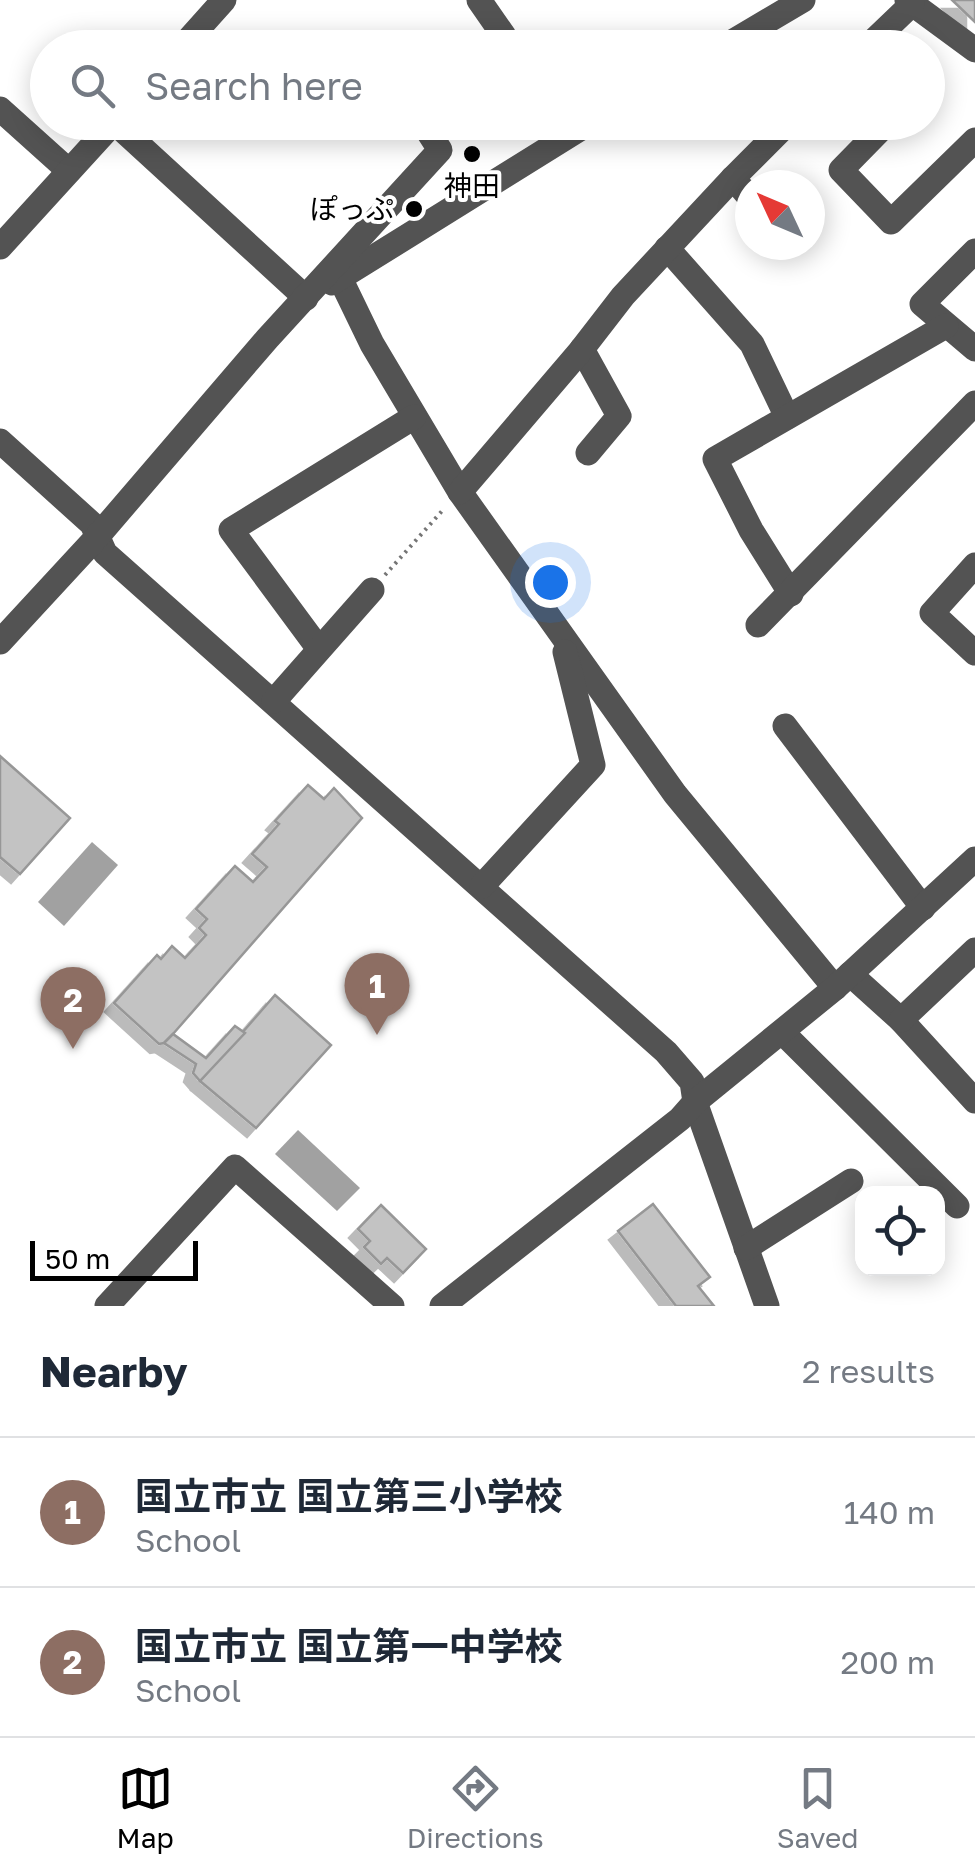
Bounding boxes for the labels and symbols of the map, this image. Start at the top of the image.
marker: 神田 [461,143,483,165]
place label: 神田 [444,169,500,202]
north arrow [735,170,825,260]
place label: ぽっぷ [310,192,394,225]
marker: ぽっぷ [403,198,425,220]
your location [525,557,576,608]
pin: 1 [344,952,410,1035]
pin: 2 [40,966,106,1049]
scale bar [30,1236,198,1280]

